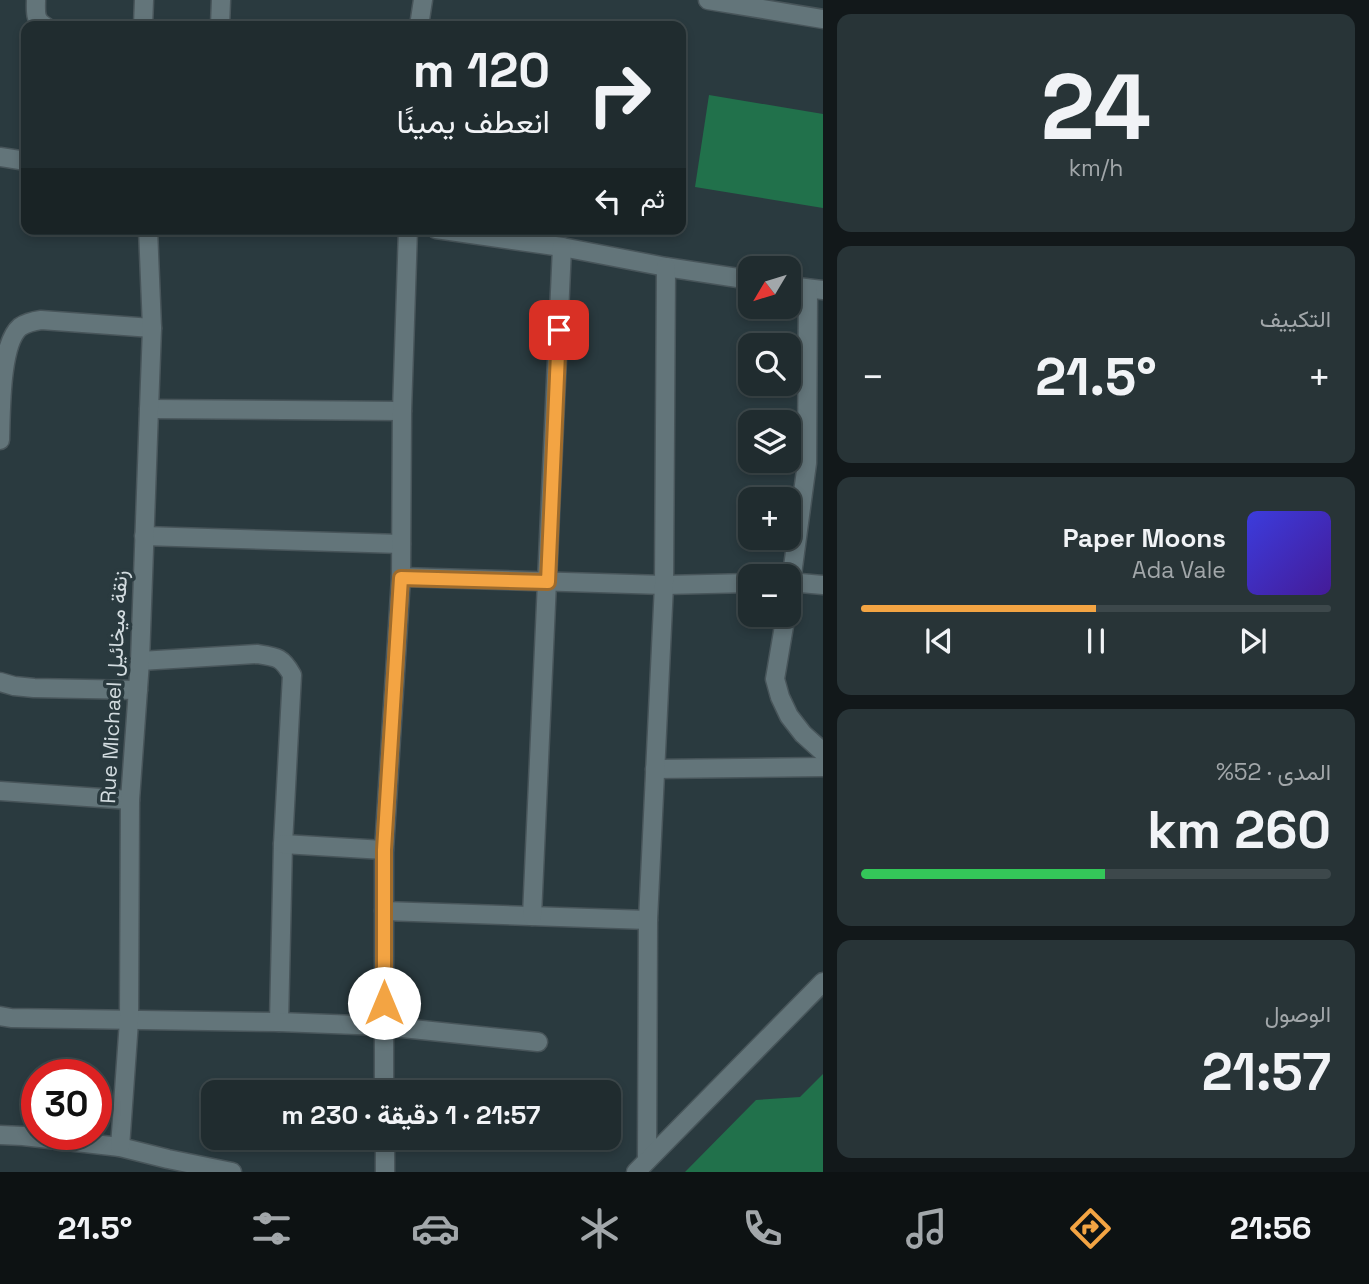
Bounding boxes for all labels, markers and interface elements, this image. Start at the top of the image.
text: 120 m [413,39,550,101]
icon: right [574,49,665,140]
text: 24 [1041,49,1151,166]
text: انعطف يمينًا [397,102,550,142]
text: km/h [1069,153,1123,183]
icon: left [589,182,627,220]
text: ثم [641,182,665,216]
north arrow [738,256,802,318]
map controls [738,256,801,627]
pin [529,300,589,360]
text: التكييف [1260,304,1331,334]
icon: arrive [540,311,578,349]
button: search [738,333,801,396]
text: 21.5° [1035,344,1157,410]
text: − [861,353,885,401]
text: + [1307,353,1331,401]
button: layers [738,410,801,473]
button: + [738,487,801,550]
text: Paper Moons [1063,521,1226,555]
text: Ada Vale [1132,555,1226,585]
button: − [738,564,801,627]
street label: Rue Michael زنقة ميخائيل [94,570,133,804]
icon: previous [920,622,958,660]
icon: pause [1077,622,1115,660]
icon: next [1234,622,1272,660]
text: المدى · 52% [1216,757,1331,787]
text: 260 km [1147,797,1331,863]
position arrow [347,966,421,1040]
text: الوصول [1265,999,1331,1029]
text: 21:57 [1202,1039,1331,1105]
speed limit sign: 30 [21,1059,112,1150]
text: 21:57 · 1 دقيقة · 230 m [281,1098,541,1132]
icon: filters [247,1204,296,1253]
icon: car [411,1204,460,1253]
icon: climate [575,1204,624,1253]
icon: phone [738,1204,787,1253]
icon: music [902,1204,951,1253]
icon: directions [1066,1204,1115,1253]
text: 21.5° [57,1208,132,1248]
text: 21:56 [1230,1208,1312,1248]

